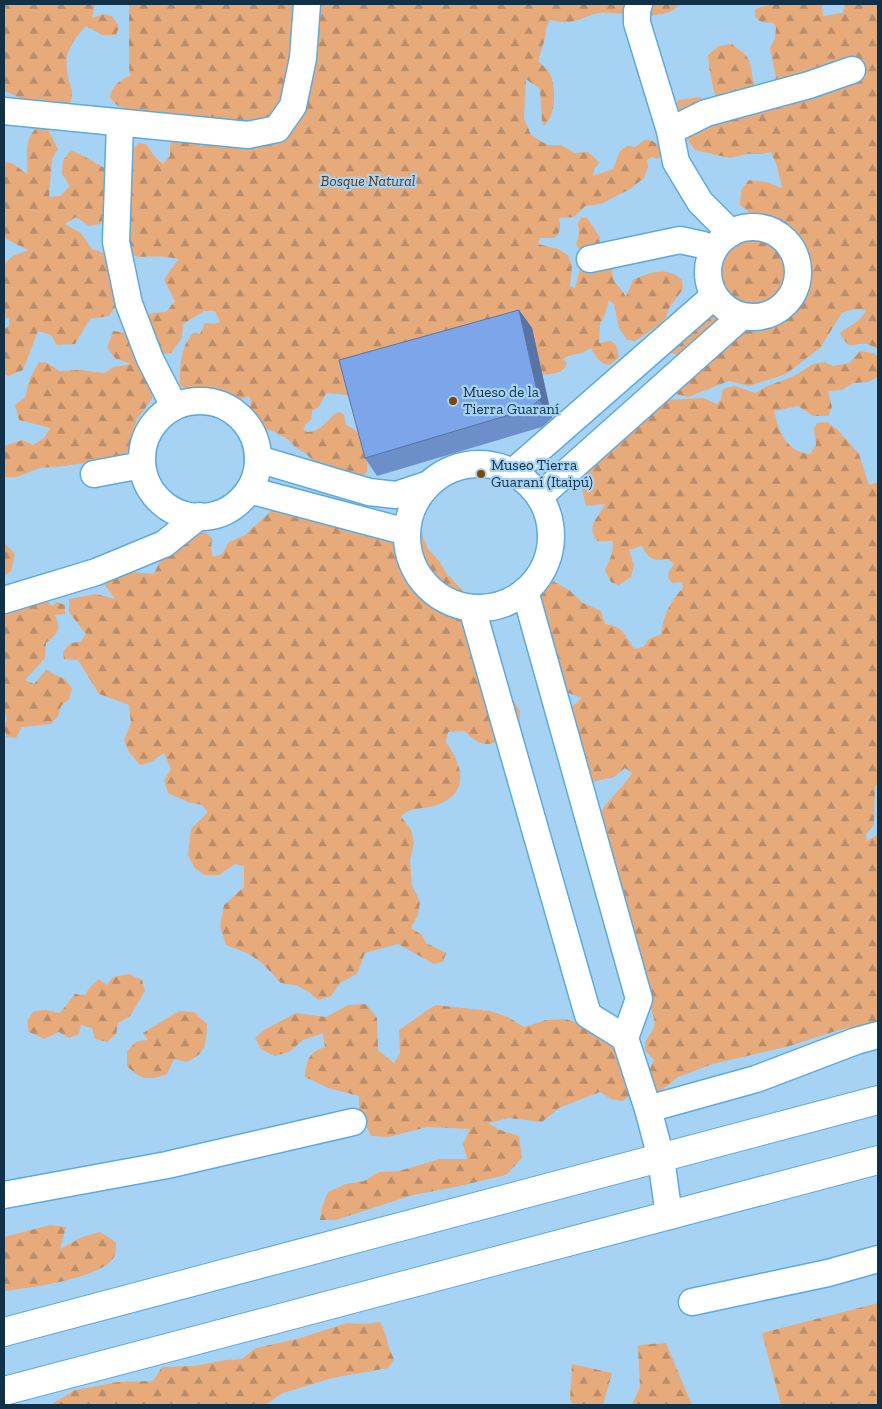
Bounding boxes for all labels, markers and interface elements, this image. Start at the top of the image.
park label: Bosque Natural [321,172,415,190]
place label: Mueso de la Tierra Guaraní [463,383,559,418]
marker: Mueso de la Tierra Guaraní [447,395,459,407]
place label: Museo Tierra Guaraní (Itaipú) [491,456,593,491]
marker: Museo Tierra Guaraní (Itaipú) [475,468,487,480]

